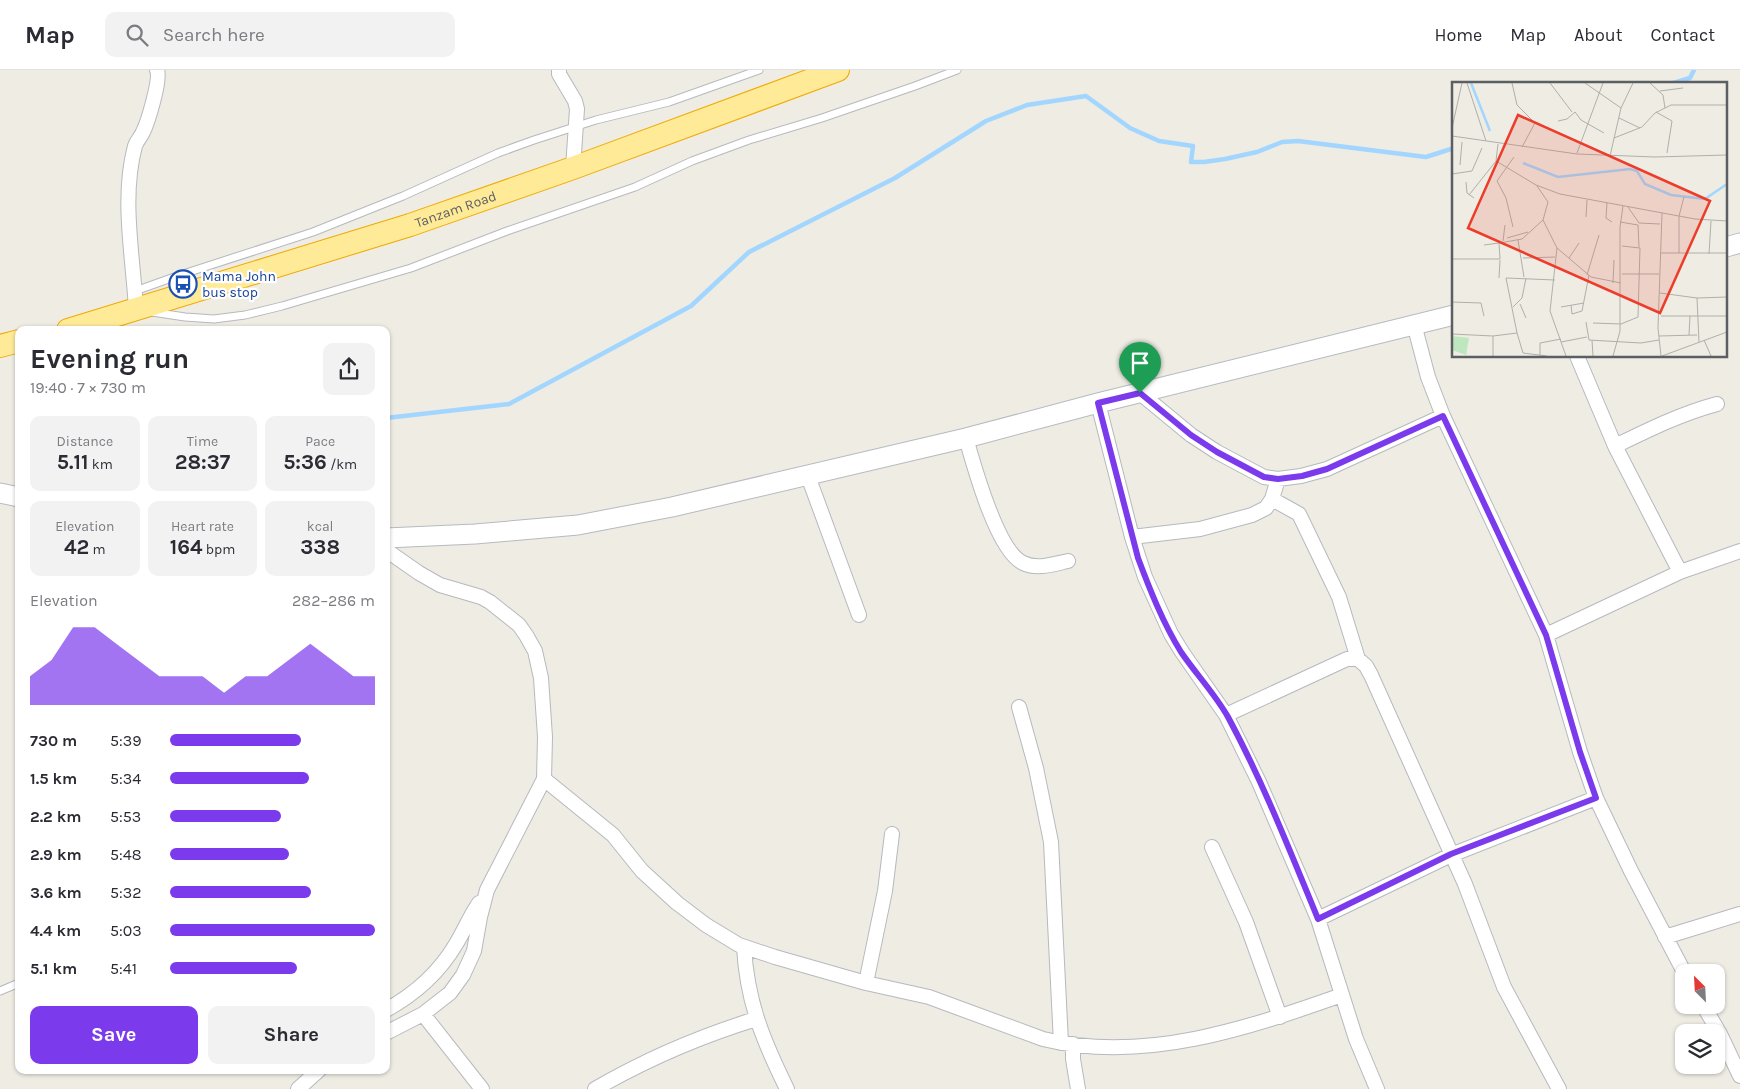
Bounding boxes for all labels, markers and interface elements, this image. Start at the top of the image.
search box [105,12,455,57]
text: Map [25,21,75,49]
icon: search [123,21,151,49]
text: Search here [163,24,265,46]
text: Home [1434,24,1482,46]
text: Map [1510,24,1546,46]
text: About [1574,24,1623,46]
text: Contact [1651,24,1715,46]
inset map [1452,82,1728,358]
street label: Tanzam Road [413,187,498,231]
place label: Mama John bus stop [202,268,276,301]
bus stop icon: Mama John bus stop [168,269,198,299]
text: Evening run [30,342,189,375]
pin [1119,342,1161,393]
button: share [323,343,375,395]
icon: arrive [1126,349,1154,377]
text: 19:40 · 7 × 730 m [30,378,146,397]
text: Distance [57,433,113,450]
text: Time [187,433,218,450]
text: Pace [305,433,335,450]
text: 5.11 [57,450,89,474]
text: 28:37 [175,450,230,474]
text: 5:36 [283,450,327,474]
text: km [89,456,113,473]
text: /km [327,456,357,473]
text: Elevation [55,518,114,535]
text: Heart rate [171,518,234,535]
text: kcal [307,518,334,535]
text: 42 [64,535,89,559]
text: 164 [170,535,202,559]
text: 338 [300,535,340,559]
text: m [89,541,106,558]
text: bpm [202,541,235,558]
text: Elevation [30,591,98,610]
text: 282–286 m [292,591,375,610]
text: 730 m [30,731,77,750]
text: 5:39 [110,731,141,750]
text: 1.5 km [30,769,77,788]
text: 5:34 [110,769,141,788]
text: 2.2 km [30,807,82,826]
text: 5:53 [110,807,141,826]
text: 2.9 km [30,845,82,864]
text: 5:48 [110,845,142,864]
text: 3.6 km [30,883,82,902]
text: 5:32 [110,883,141,902]
text: 4.4 km [30,921,81,940]
text: 5:03 [110,921,142,940]
text: 5.1 km [30,959,77,978]
text: 5:41 [110,959,137,978]
north arrow [1675,964,1725,1014]
map controls [1675,964,1725,1074]
button: Save [30,1006,198,1064]
button: Share [208,1006,375,1064]
button: layers [1675,1024,1725,1074]

